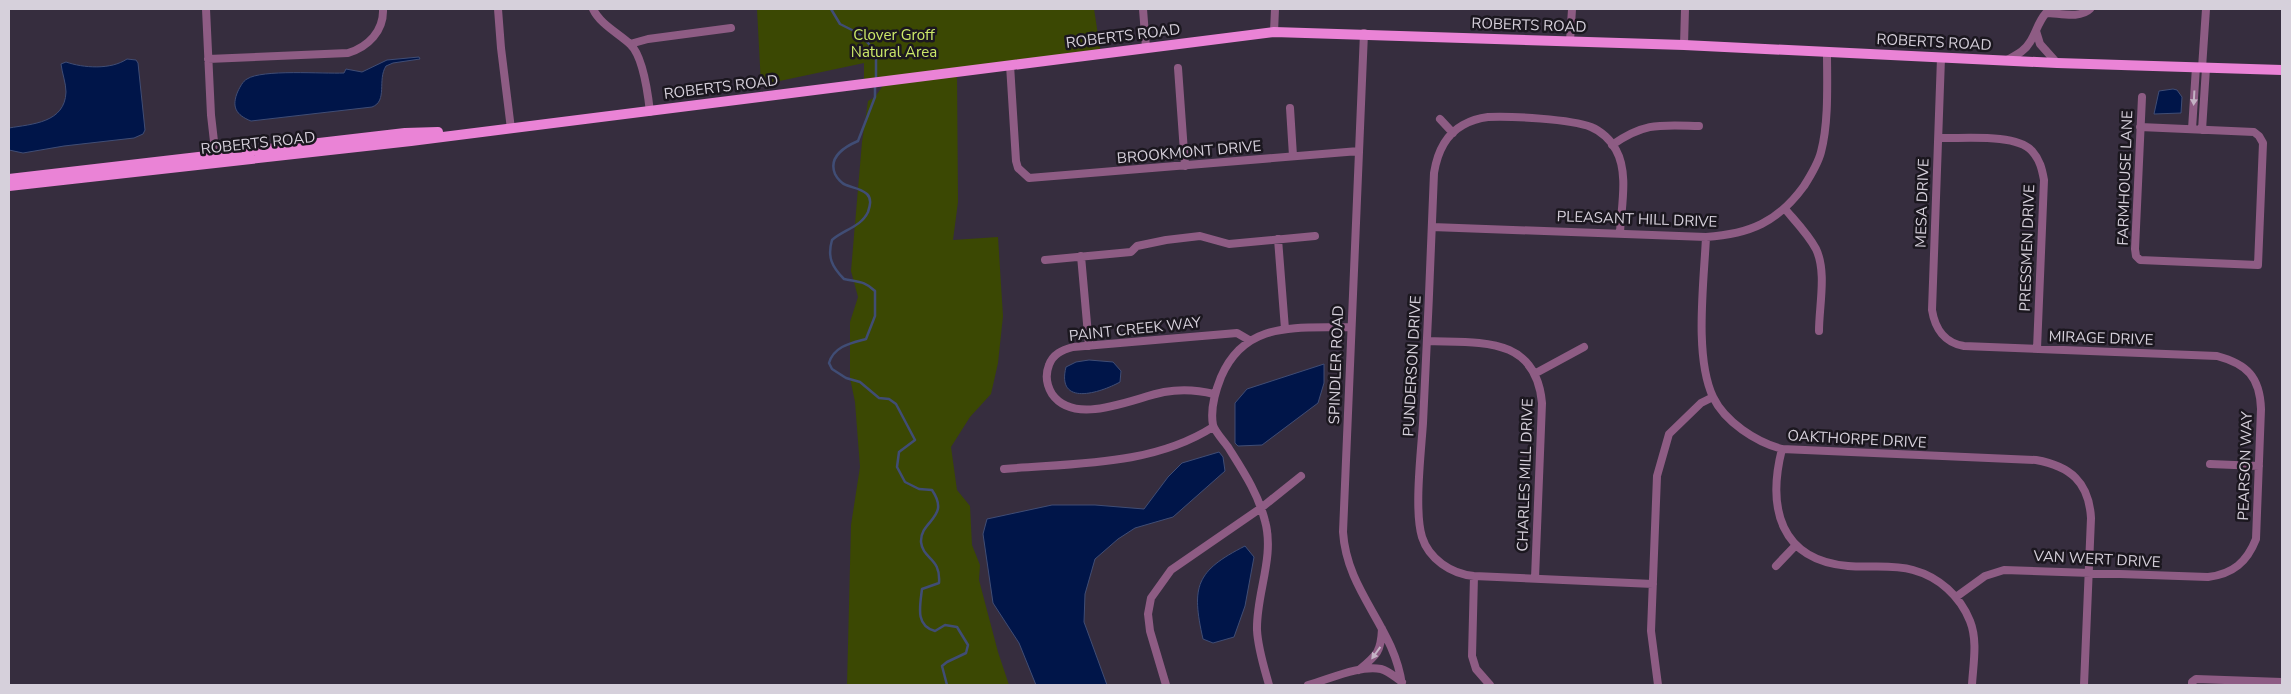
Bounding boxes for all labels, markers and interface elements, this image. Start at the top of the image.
street label: ROBERTS ROAD [1471,13,1587,37]
street label: ROBERTS ROAD [1065,19,1181,53]
park label: Clover Groff Natural Area [851,25,937,62]
street label: ROBERTS ROAD [1876,29,1992,55]
street label: ROBERTS ROAD [663,70,779,104]
one-way arrow [2189,90,2197,106]
street label: FARMHOUSE LANE [2113,110,2137,246]
street label: ROBERTS ROAD [200,127,316,159]
street label: BROOKMONT DRIVE [1116,136,1262,168]
street label: MESA DRIVE [1910,158,1934,248]
street label: PRESSMEN DRIVE [2015,184,2039,312]
street label: PLEASANT HILL DRIVE [1556,206,1718,232]
street label: PUNDERSON DRIVE [1398,295,1426,437]
street label: SPINDLER ROAD [1324,305,1348,425]
street label: PAINT CREEK WAY [1068,312,1203,346]
street label: MIRAGE DRIVE [2048,326,2154,350]
street label: CHARLES MILL DRIVE [1512,398,1538,552]
street label: PEARSON WAY [2233,410,2257,521]
street label: OAKTHORPE DRIVE [1787,425,1927,453]
street label: VAN WERT DRIVE [2032,546,2161,572]
one-way arrow [1371,646,1381,660]

